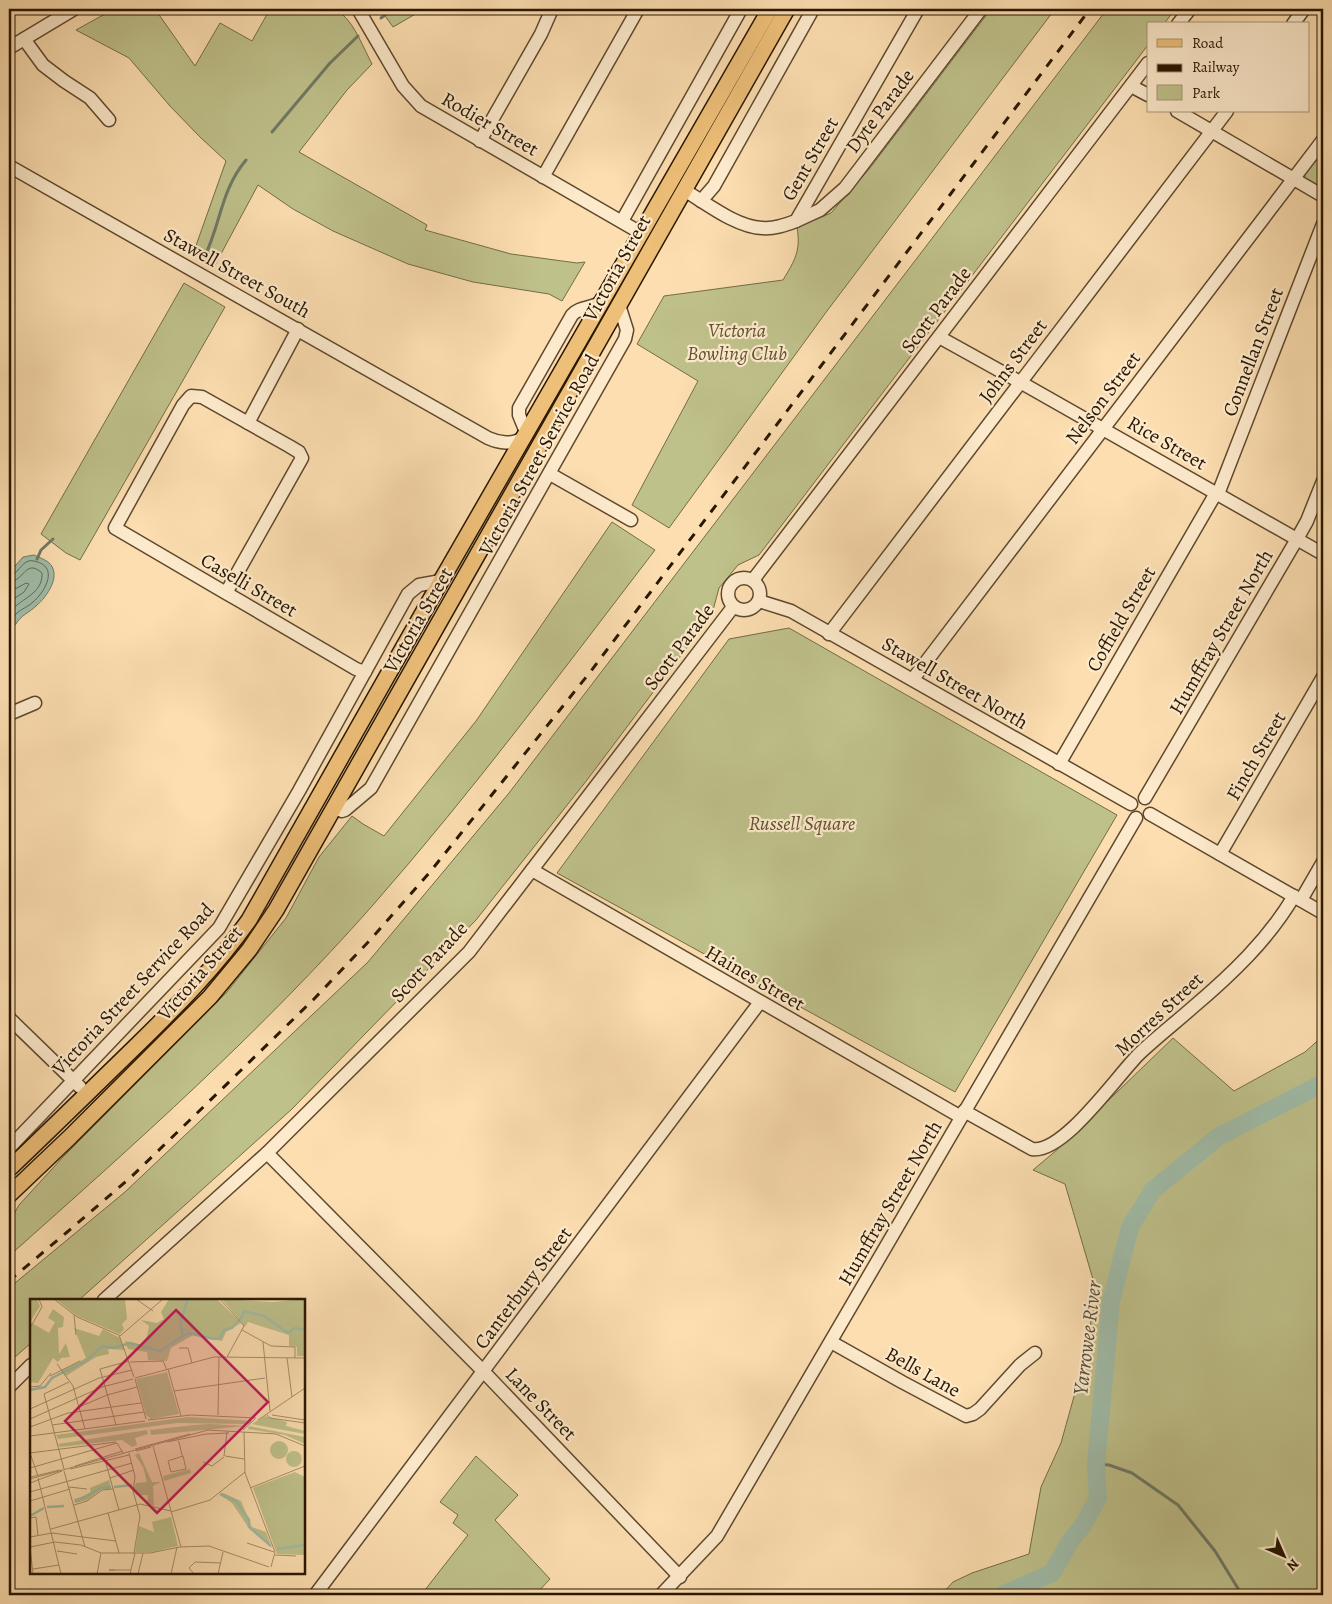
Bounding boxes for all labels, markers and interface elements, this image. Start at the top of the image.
legend [1147,22,1310,112]
text: Road [1192,33,1224,53]
text: Railway [1192,57,1240,77]
street label: Dyte Parade [839,63,921,159]
text: Park [1192,83,1221,103]
street label: Rodier Street [437,85,544,163]
street label: Gent Street [775,112,845,206]
street label: Victoria Street [576,210,658,327]
street label: Stawell Street South [159,221,316,325]
street label: Scott Parade [895,261,977,359]
street label: Connellan Street [1216,283,1290,420]
street label: Johns Street [973,313,1054,408]
park label: Victoria Bowling Club [687,317,787,367]
street label: Nelson Street [1059,346,1147,450]
street label: Victoria Street Service Road [472,349,606,561]
street label: Rice Street [1122,409,1212,477]
street label: Humffray Street North [1163,544,1279,719]
street label: Caselli Street [196,546,303,624]
street label: Coffield Street [1080,561,1162,677]
street label: Victoria Street [376,562,459,679]
street label: Scott Parade [638,598,720,696]
street label: Stawell Street North [877,630,1033,736]
street label: Finch Street [1220,706,1293,806]
park label: Russell Square [749,810,855,837]
street label: Victoria Street Service Road [45,897,220,1082]
street label: Scott Parade [384,915,474,1008]
street label: Victoria Street [150,919,249,1027]
street label: Haines Street [700,939,810,1018]
street label: Morres Street [1109,966,1209,1062]
street label: Humffray Street North [832,1115,948,1290]
street label: Canterbury Street [468,1221,578,1355]
water label: Yarrowee River [1066,1279,1108,1397]
inset map [30,1299,305,1574]
street label: Bells Lane [881,1340,965,1404]
street label: Lane Street [499,1361,583,1447]
north arrow [1260,1532,1310,1582]
text: N [1283,1555,1303,1575]

